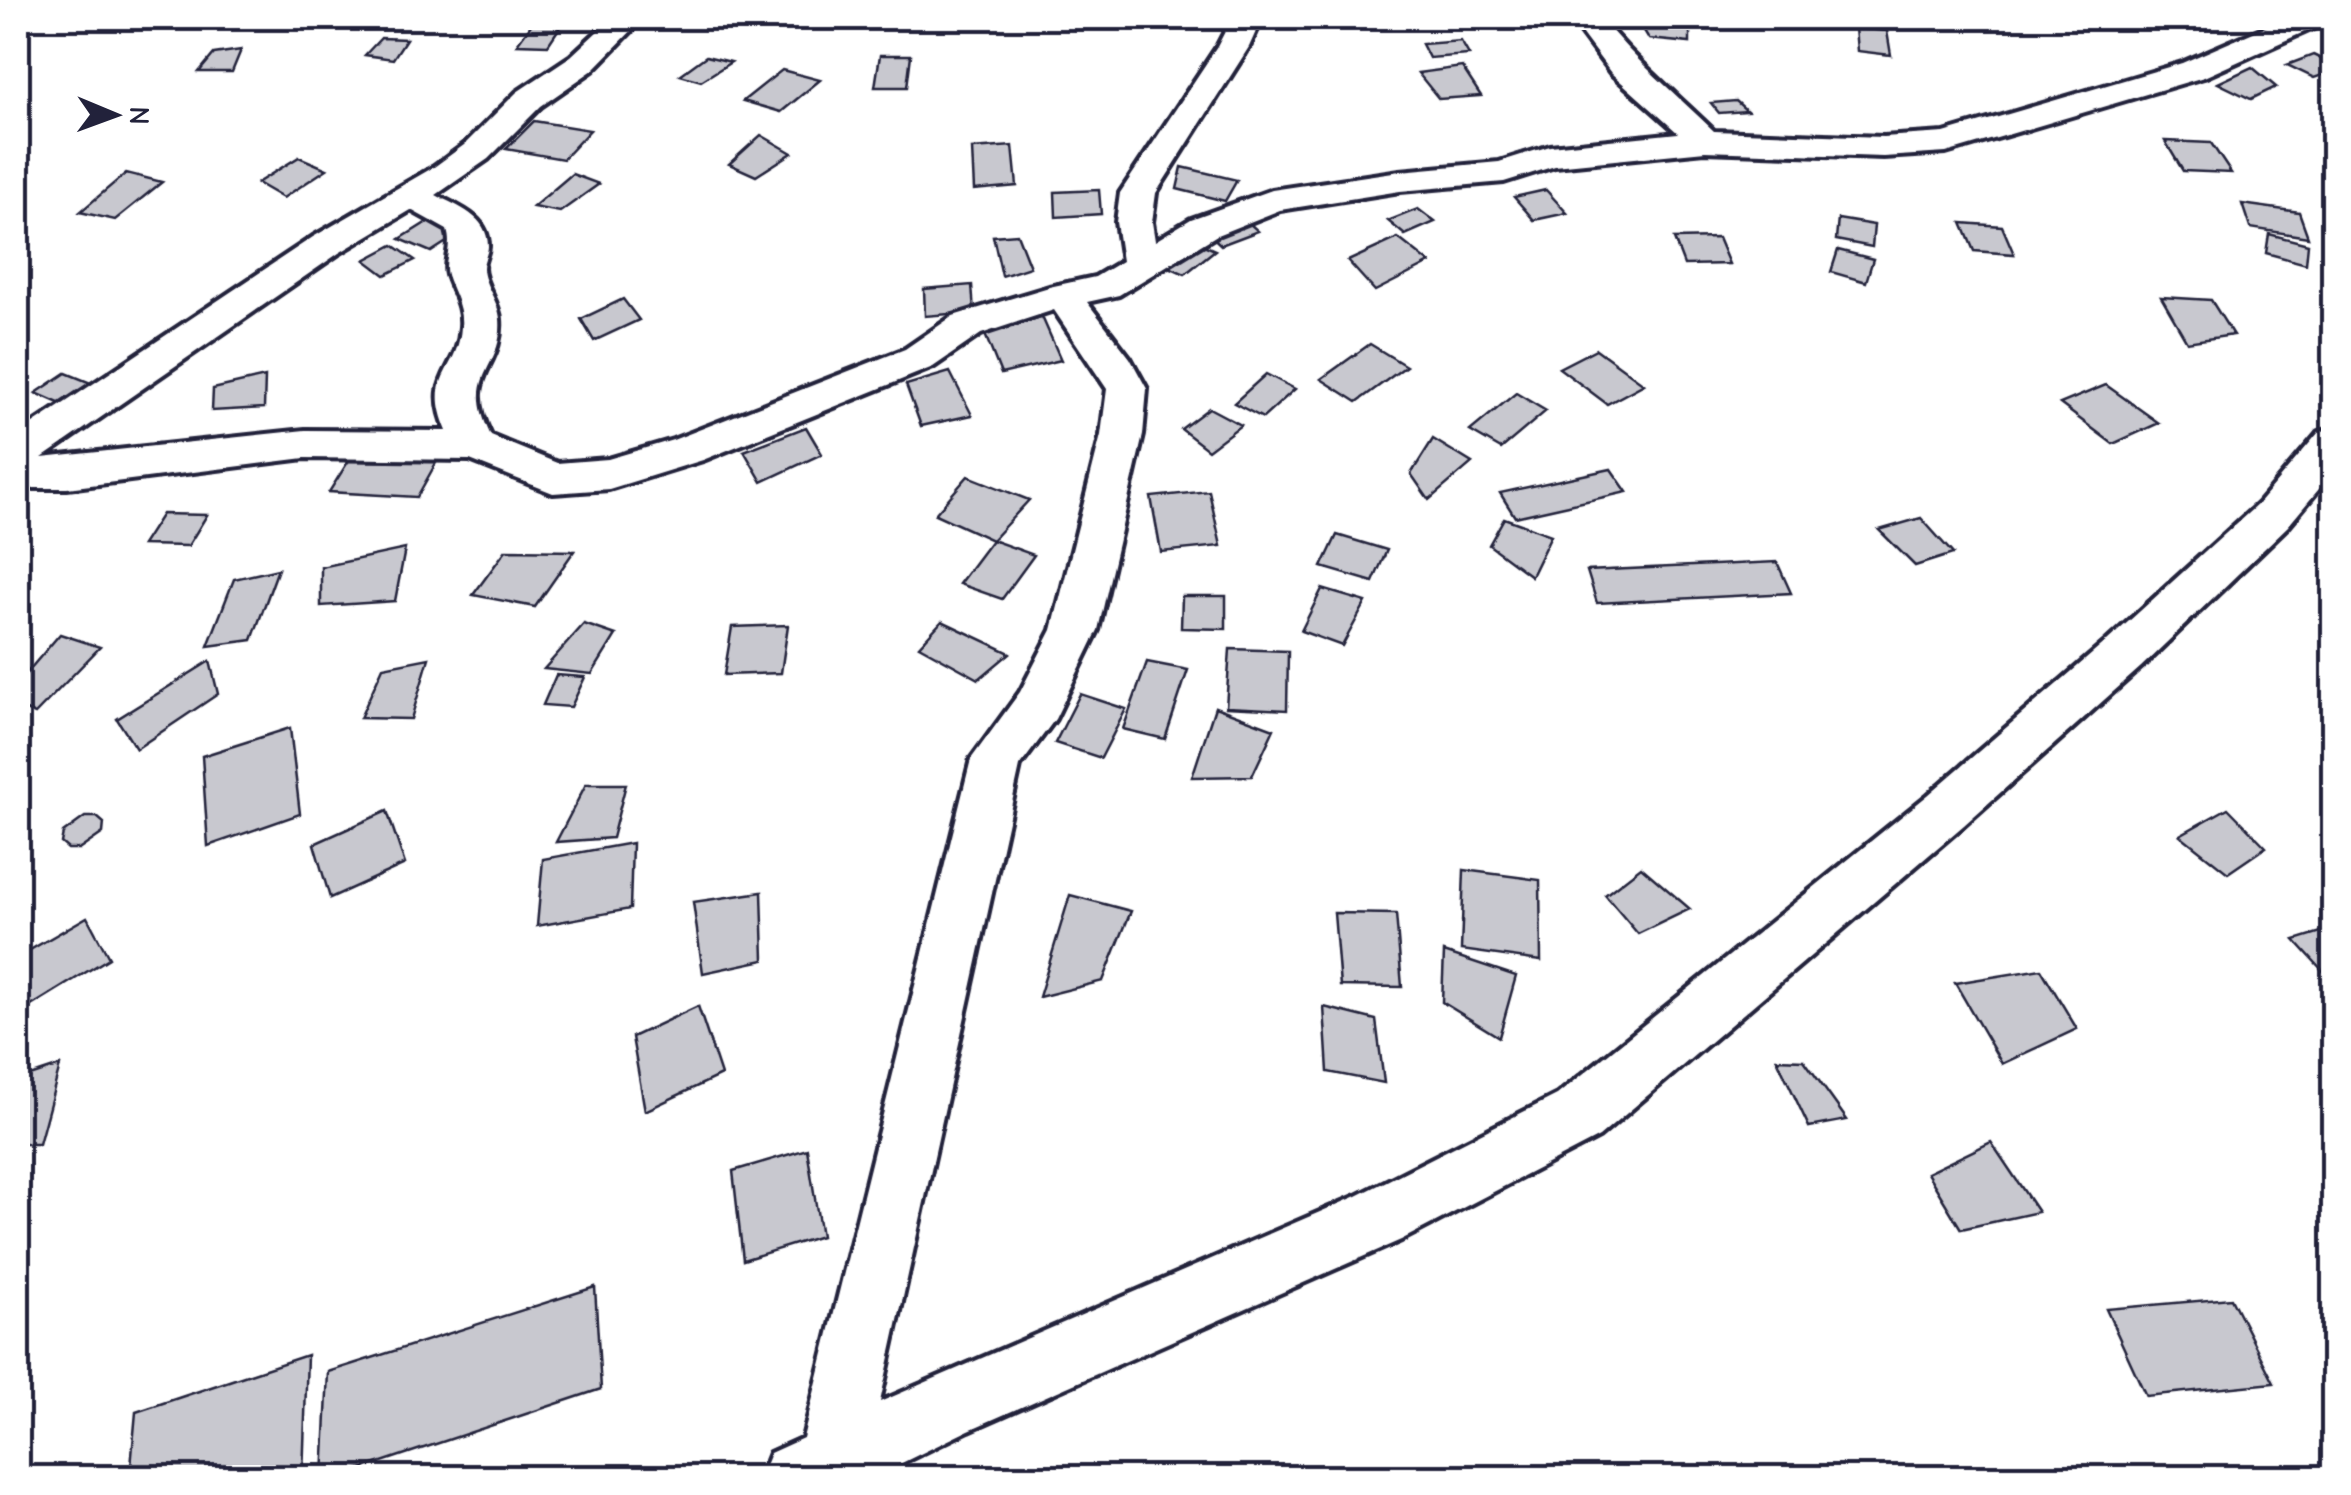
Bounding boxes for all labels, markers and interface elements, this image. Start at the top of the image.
north arrow [65,65,165,165]
text: N [123,106,155,125]

